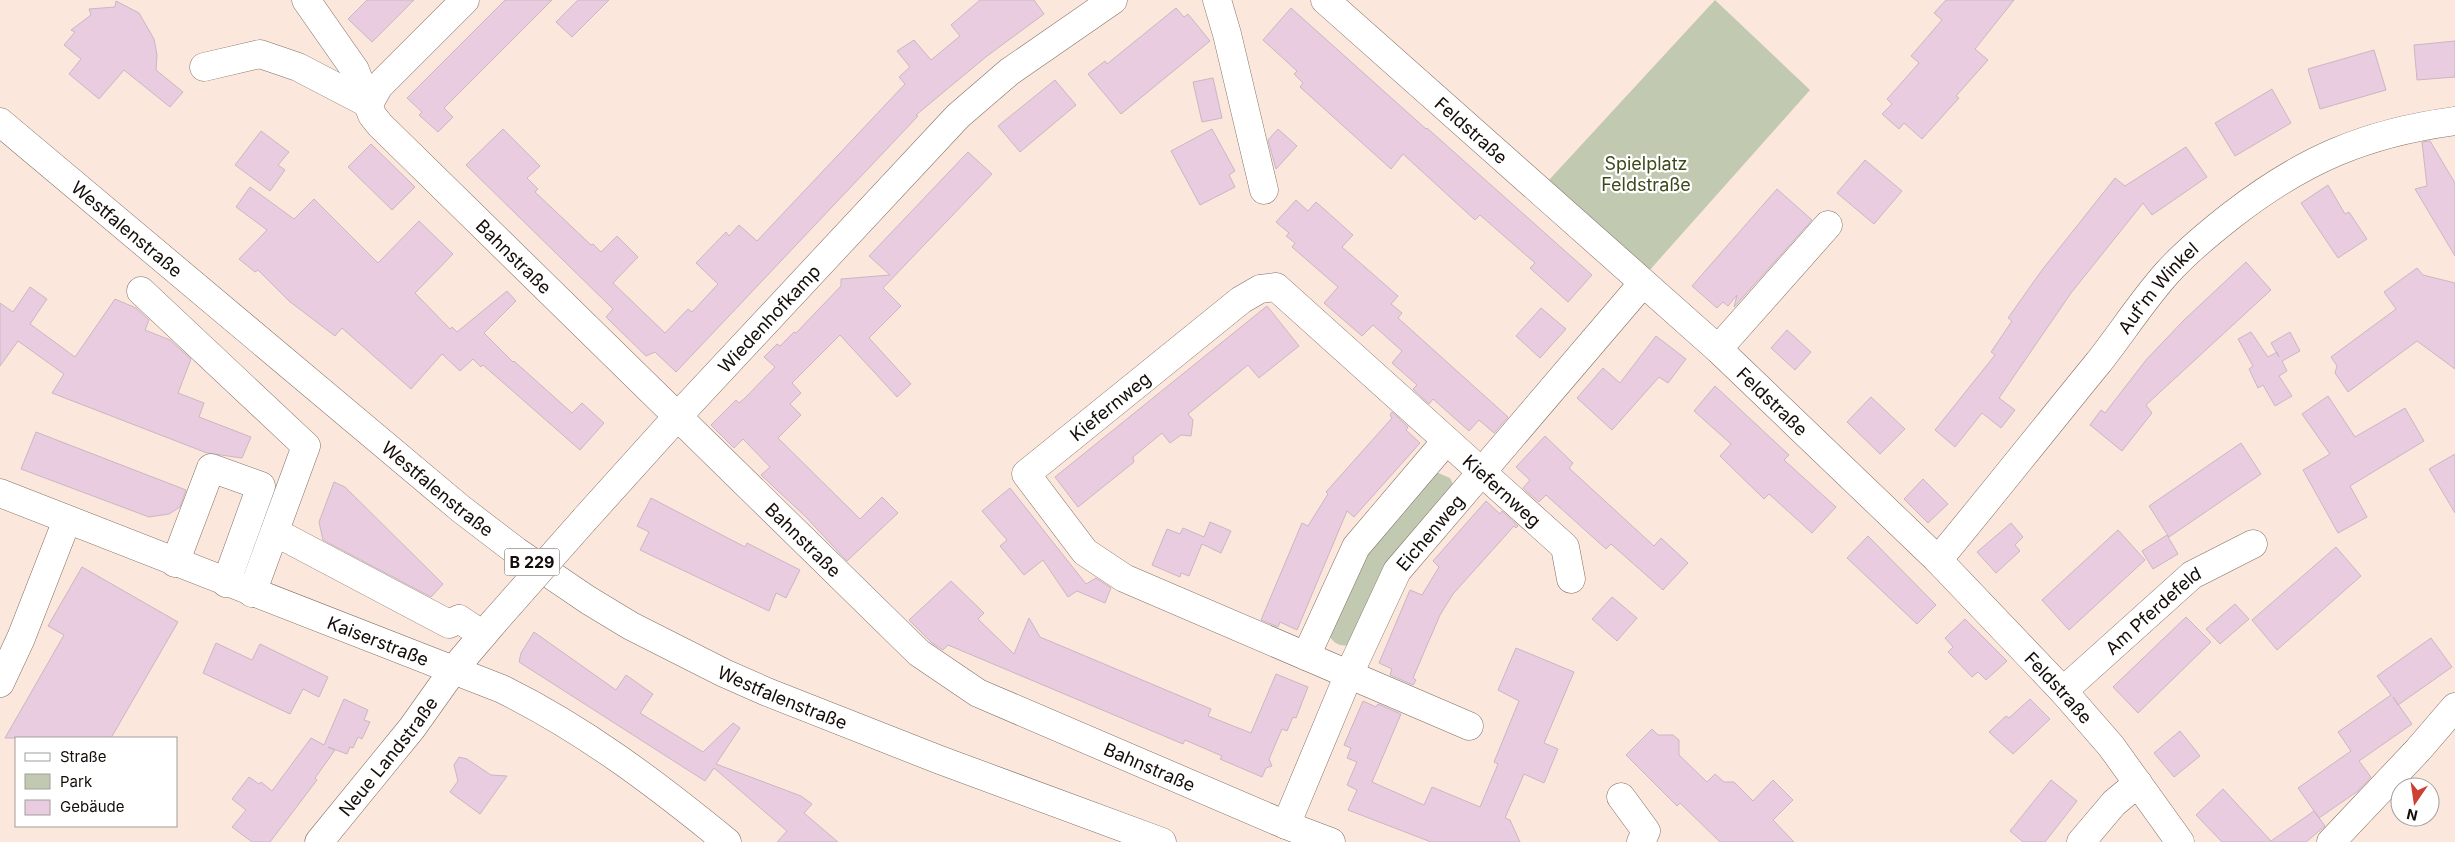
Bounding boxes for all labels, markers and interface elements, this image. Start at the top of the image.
street label: Feldstraße [1431,93,1512,168]
park label: Spielplatz Feldstraße [1601,153,1691,195]
street label: Westfalenstraße [67,176,187,281]
street label: Bahnstraße [472,215,556,298]
street label: Auf'm Winkel [2113,238,2202,337]
street label: Wiedenhofkamp [714,260,824,377]
street label: Feldstraße [1733,363,1812,440]
street label: Kiefernweg [1065,367,1154,445]
street label: Westfalenstraße [378,437,498,541]
street label: Kiefernweg [1459,450,1545,531]
street label: Eichenweg [1392,490,1468,575]
street label: Bahnstraße [761,498,845,581]
road number: B 229 [504,548,560,576]
street label: Am Pferdefeld [2101,562,2204,659]
street label: Kaiserstraße [324,611,432,670]
street label: Feldstraße [2021,647,2097,728]
street label: Westfalenstraße [715,661,850,733]
street label: Neue Landstraße [334,693,441,820]
legend [15,737,178,827]
street label: Bahnstraße [1101,738,1198,795]
text: Straße [60,747,107,766]
text: Park [60,772,93,791]
north arrow [2390,777,2440,827]
text: Gebäude [60,797,125,816]
text: N [2405,806,2419,825]

